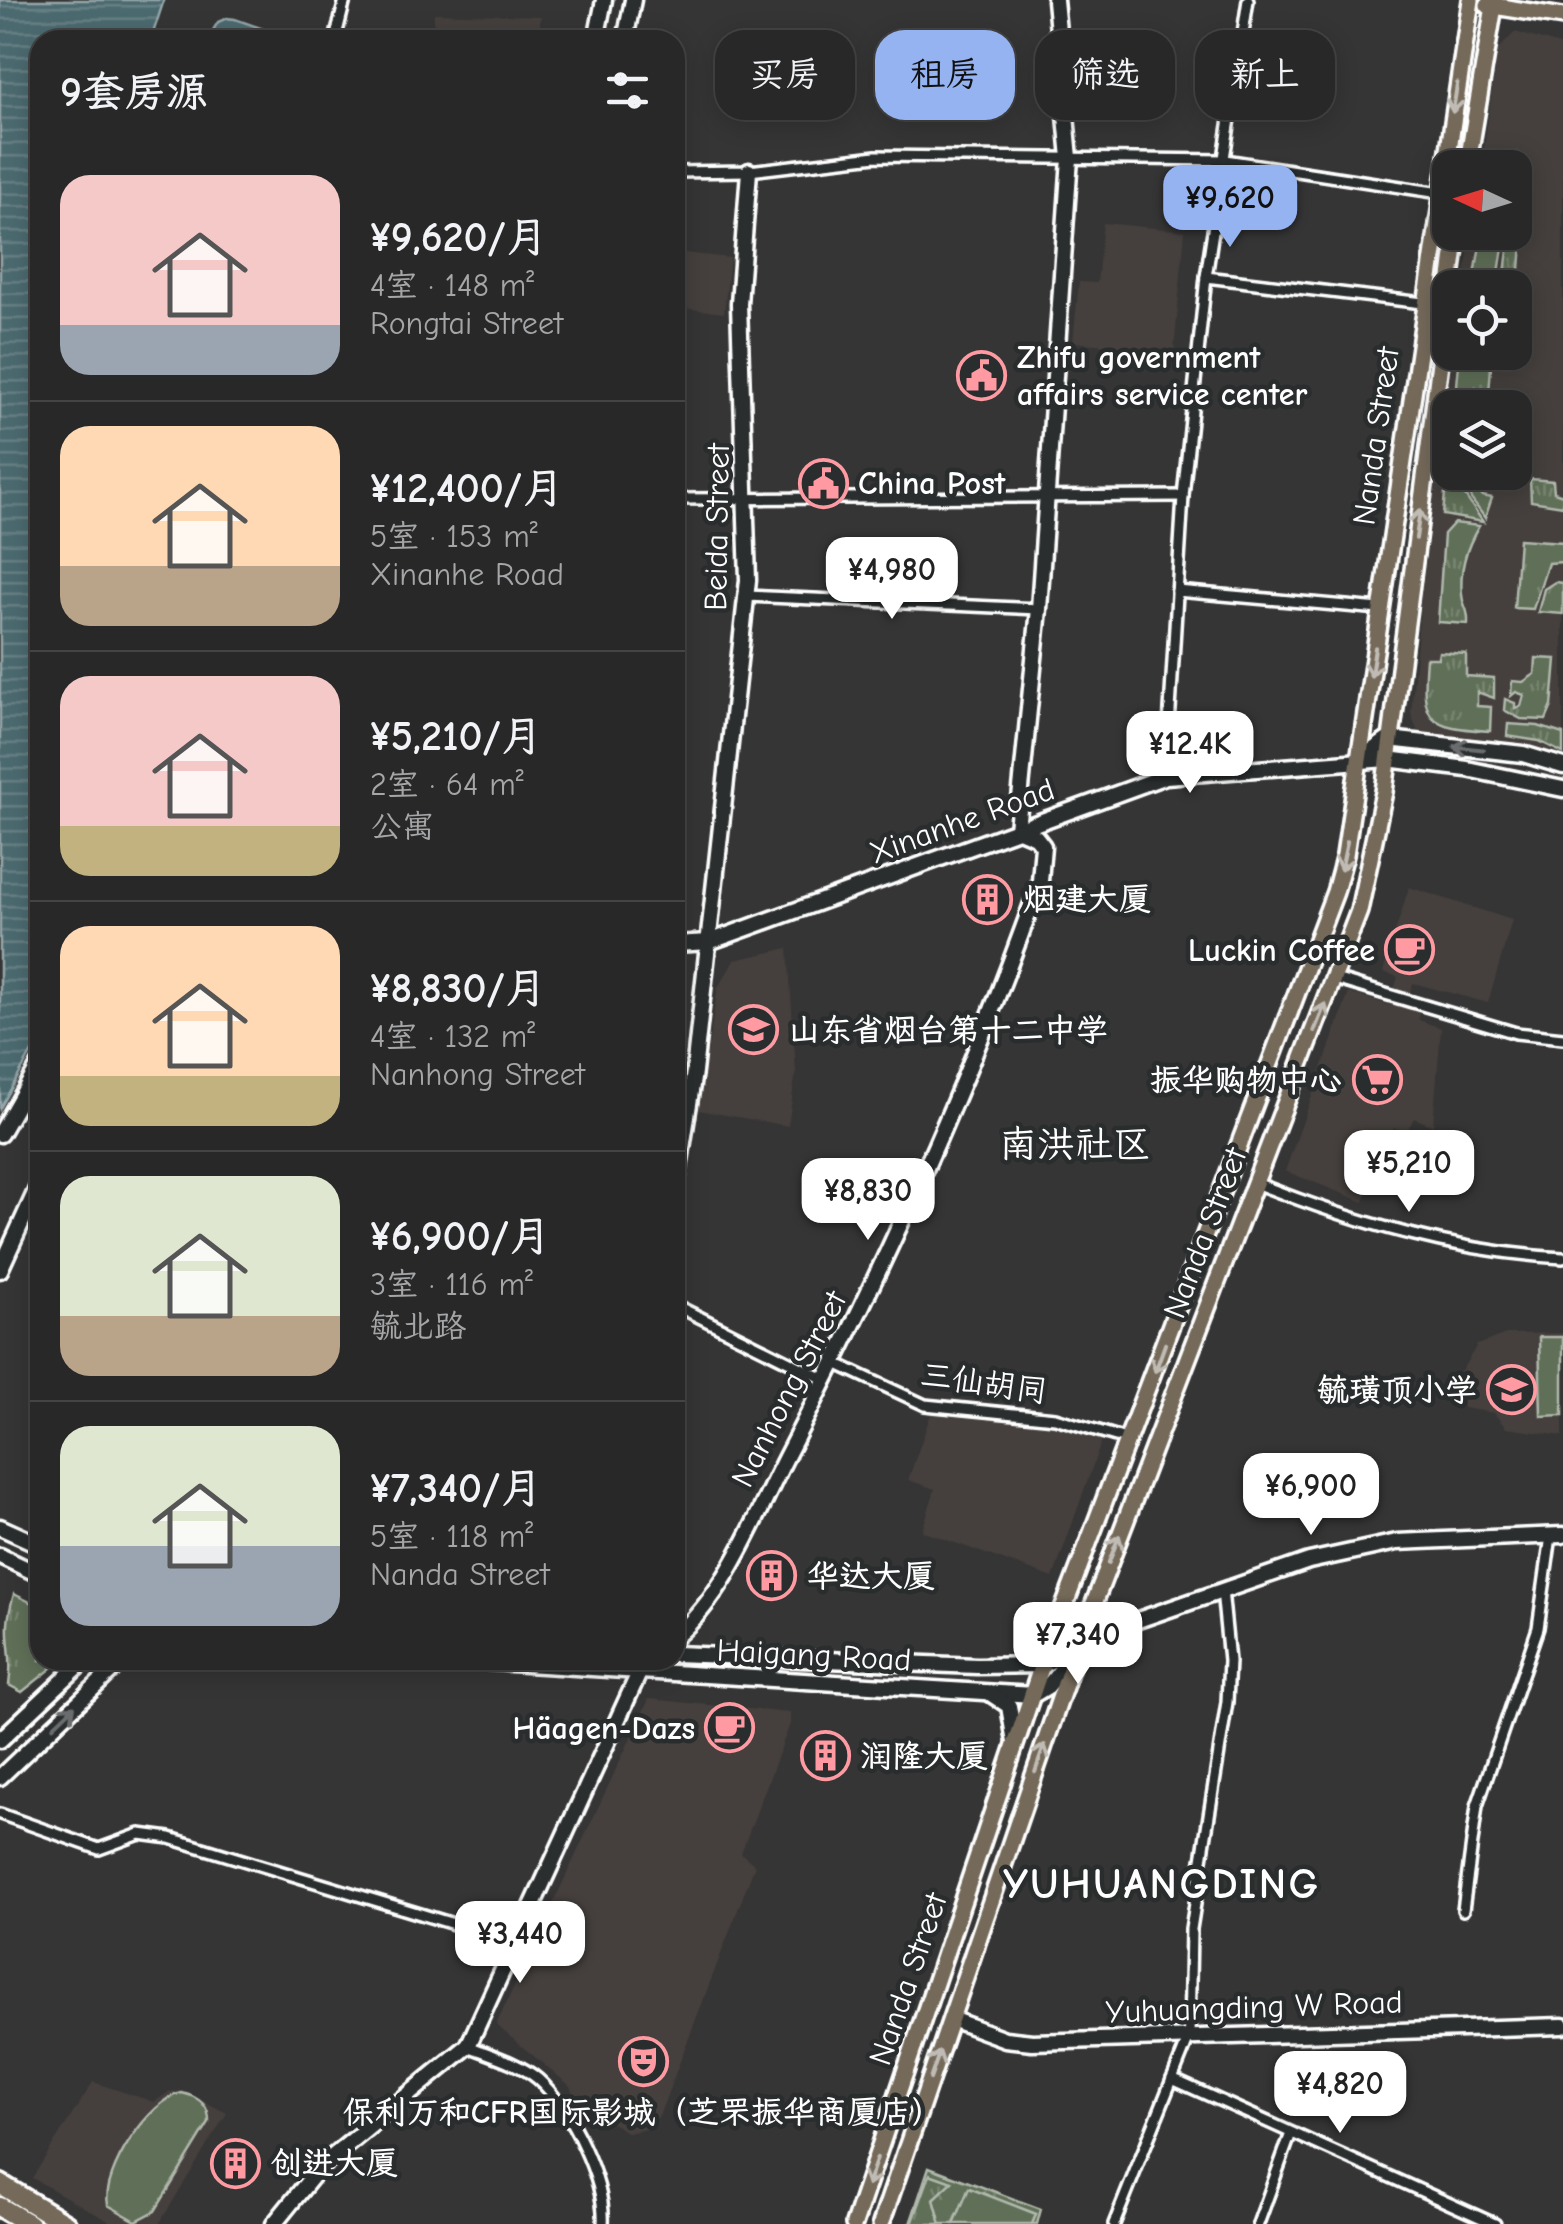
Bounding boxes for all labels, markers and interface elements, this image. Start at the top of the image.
chip: 买房 [715,30,855,120]
chip: 租房 [875,30,1015,120]
chip: 筛选 [1035,30,1175,120]
chip: 新上 [1195,30,1335,120]
icon: filters [600,63,655,118]
text: 9套房源 [60,68,208,117]
one-way arrow [1445,81,1464,114]
north arrow [1432,150,1532,250]
map controls [1432,150,1532,490]
pin: ¥9,620 [1149,165,1311,250]
text: ¥9,620 [1185,179,1275,216]
text: ¥9,620/月 [370,213,548,262]
icon: home [140,215,260,335]
text: 4室 · 148 m² [370,267,534,304]
button: locate [1432,270,1532,370]
text: Rongtai Street [370,305,563,342]
place label: Zhifu government affairs service center [1017,339,1307,413]
street label: Nanda Street [1345,344,1407,527]
public building icon: Zhifu government affairs service center [956,349,1008,401]
button: layers [1432,390,1532,490]
street label: Beida Street [697,442,737,611]
public building icon: China Post [797,457,849,509]
text: ¥12,400/月 [370,464,564,513]
place label: China Post [858,465,1006,502]
icon: home [140,466,260,586]
one-way arrow [1409,508,1427,541]
text: 5室 · 153 m² [370,518,538,555]
pin: ¥4,980 [811,537,973,622]
text: ¥4,980 [848,551,936,588]
text: Xinanhe Road [370,556,564,593]
one-way arrow [1363,645,1381,677]
pin: ¥12.4K [1109,711,1271,796]
text: ¥5,210/月 [370,712,543,761]
icon: home [140,716,260,836]
text: ¥12.4K [1148,725,1232,762]
one-way arrow [1452,738,1484,757]
text: 2室 · 64 m² [370,766,524,803]
street label: Xinanhe Road [864,770,1060,872]
text: 公寓 [370,808,434,845]
one-way arrow [1334,839,1352,871]
building icon: 烟建大厦 [962,873,1014,925]
place label: 烟建大厦 [1023,881,1151,918]
cafe icon: Luckin Coffee [1384,924,1436,976]
place label: Luckin Coffee [1188,932,1375,969]
text: ¥8,830/月 [370,964,547,1013]
icon: home [140,966,260,1086]
one-way arrow [1312,1002,1330,1033]
school or university icon: 山东省烟台第十二中学 [727,1004,779,1056]
place label: 山东省烟台第十二中学 [788,1012,1108,1049]
text: 4室 · 132 m² [370,1018,535,1055]
supermarket icon: 振华购物中心 [1351,1054,1403,1106]
text: Nanhong Street [370,1056,585,1093]
place label: 振华购物中心 [1150,1062,1342,1099]
district label: 南洪社区 [999,1123,1151,1167]
pin: ¥5,210 [1328,1130,1490,1215]
street label: Nanda Street [1156,1142,1255,1323]
text: ¥5,210 [1366,1144,1452,1181]
pin: ¥8,830 [787,1158,949,1243]
text: ¥8,830 [824,1172,912,1209]
text: ¥6,900/月 [370,1212,551,1261]
icon: home [140,1216,260,1336]
text: 3室 · 116 m² [370,1266,533,1303]
street label: Nanhong Street [724,1284,855,1493]
text: 毓北路 [370,1308,466,1345]
one-way arrow [1150,1341,1168,1372]
street label: 三仙胡同 [918,1356,1050,1410]
school or university icon: 毓璜顶小学 [1486,1364,1538,1416]
place label: 毓璜顶小学 [1317,1372,1477,1409]
pin: ¥6,900 [1230,1453,1392,1538]
text: ¥7,340/月 [370,1464,542,1513]
icon: home [140,1466,260,1586]
text: ¥6,900 [1265,1467,1357,1504]
text: 5室 · 118 m² [370,1518,533,1555]
one-way arrow [1107,1534,1125,1564]
building icon: 华达大厦 [746,1550,798,1602]
text: Nanda Street [370,1556,550,1593]
place label: 华达大厦 [807,1558,935,1595]
pin: ¥7,340 [997,1602,1159,1687]
text: ¥7,340 [1035,1616,1121,1653]
street label: Haigang Road [716,1631,912,1679]
cafe icon: Häagen-Dazs [704,1702,756,1754]
one-way arrow [51,1704,75,1728]
place label: Häagen-Dazs [512,1710,695,1747]
building icon: 润隆大厦 [799,1730,851,1782]
place label: 润隆大厦 [860,1738,988,1775]
one-way arrow [1032,1742,1050,1774]
district label: YUHUANGDING [1003,1860,1321,1909]
street label: Nanda Street [861,1887,955,2070]
pin: ¥3,440 [439,1901,601,1986]
text: ¥3,440 [477,1915,563,1952]
street label: Yuhuangding W Road [1105,1983,1403,2031]
theatre icon: 保利万和CFR国际影城（芝罘振华商厦店） [617,2036,669,2088]
one-way arrow [927,2051,945,2082]
pin: ¥4,820 [1259,2051,1421,2136]
text: ¥4,820 [1296,2065,1384,2102]
place label: 保利万和CFR国际影城（芝罘振华商厦店） [343,2094,943,2131]
building icon: 创进大厦 [209,2137,261,2189]
place label: 创进大厦 [270,2145,398,2182]
one-way arrow [861,2156,879,2188]

